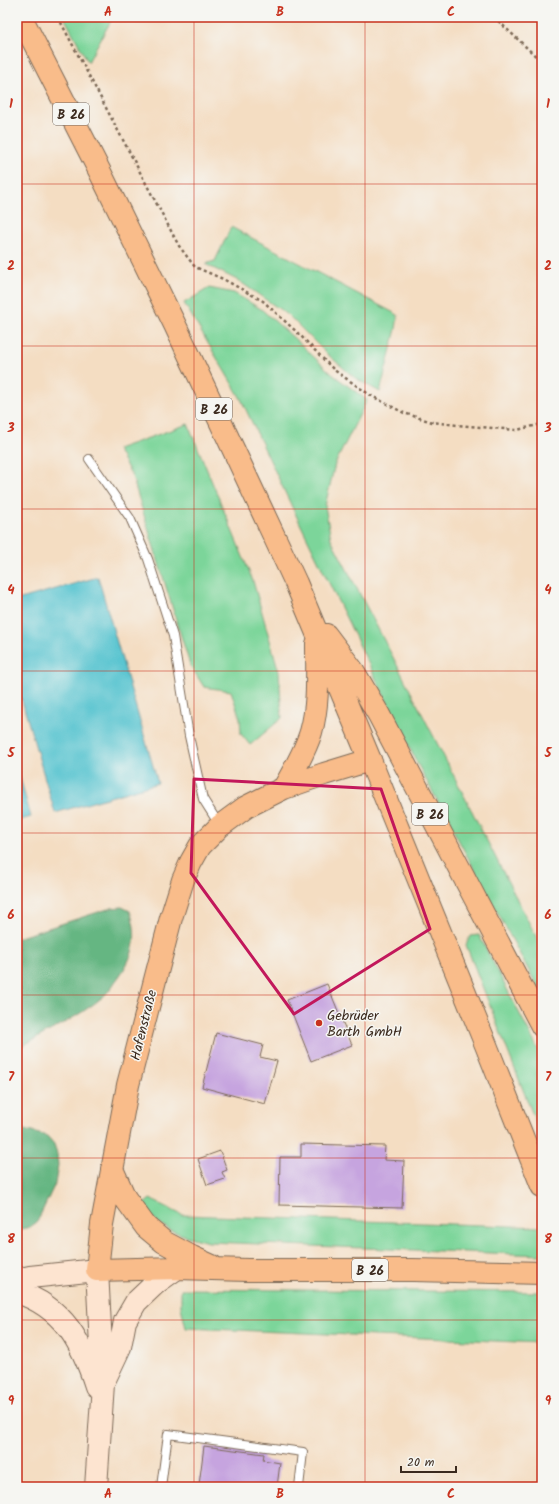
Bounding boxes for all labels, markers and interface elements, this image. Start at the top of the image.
text: A [104,2,112,23]
text: B [276,2,284,23]
text: C [447,2,455,23]
text: 1 [9,94,13,115]
text: 1 [546,94,550,115]
road number: B 26 [53,103,89,125]
text: 2 [7,256,15,277]
text: 2 [544,256,552,277]
road number: B 26 [196,398,232,420]
text: 3 [6,418,15,439]
text: 3 [543,418,552,439]
text: 4 [7,580,15,601]
text: 4 [544,580,552,601]
text: 5 [7,743,16,764]
text: 5 [544,743,553,764]
road number: B 26 [412,803,448,825]
text: 6 [7,905,15,926]
text: 6 [544,905,552,926]
street label: Hafenstraße [125,987,164,1063]
place label: Gebrüder Barth GmbH [327,1005,402,1043]
marker: Gebrüder Barth GmbH [314,1018,324,1028]
text: 7 [8,1067,15,1088]
text: 7 [545,1067,552,1088]
text: 8 [7,1229,15,1250]
text: 8 [544,1229,552,1250]
road number: B 26 [352,1259,388,1281]
text: 9 [8,1391,15,1412]
text: 9 [545,1391,552,1412]
scale bar [401,1448,456,1474]
text: 20 m [407,1453,435,1472]
text: A [104,1484,112,1504]
text: B [276,1484,284,1504]
text: C [447,1484,455,1504]

